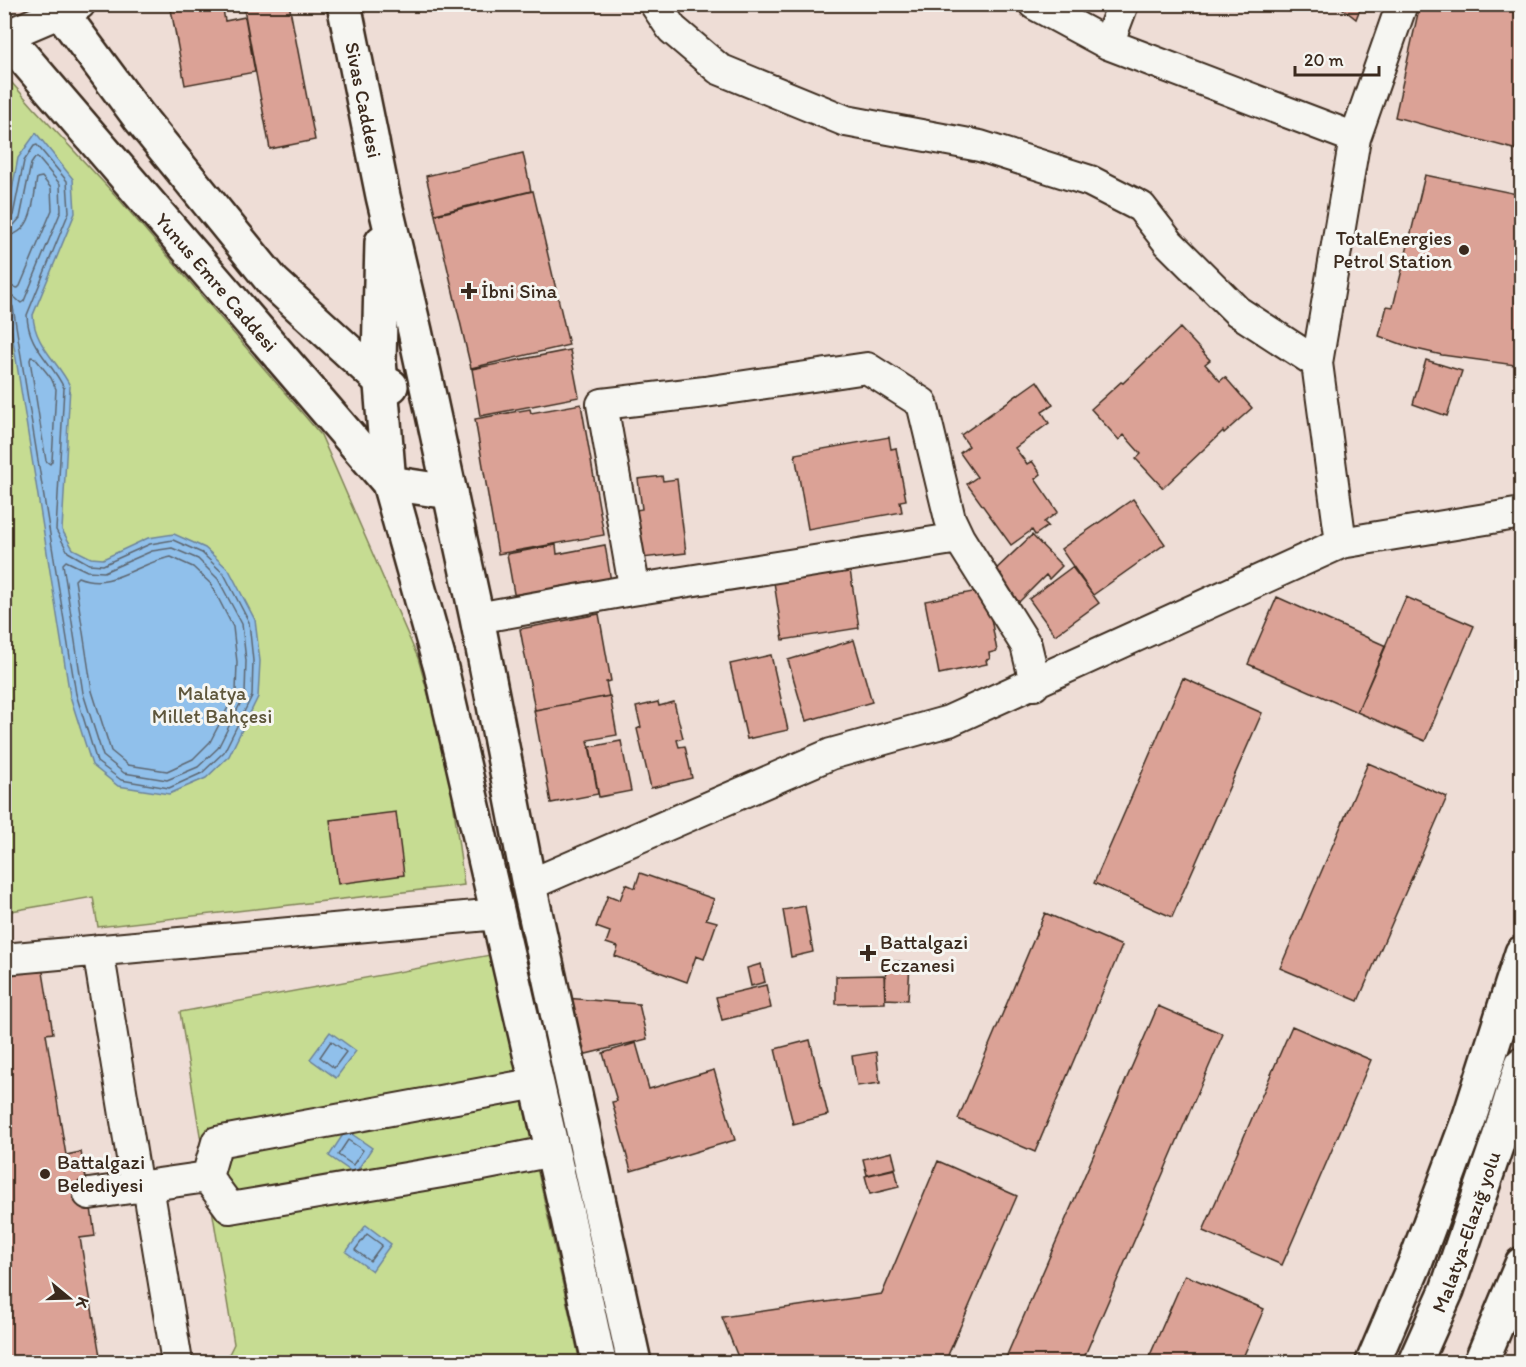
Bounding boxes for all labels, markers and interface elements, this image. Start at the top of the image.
scale bar [1295,39,1379,77]
street label: Sivas Caddesi [340,40,387,160]
text: 20 m [1304,49,1344,71]
street label: Yunus Emre Caddesi [150,208,283,357]
place label: TotalEnergies Petrol Station [1333,226,1452,273]
marker: TotalEnergies Petrol Station [1457,243,1471,257]
place label: İbni Sina [481,279,558,303]
marker: İbni Sina [462,284,476,298]
park label: Malatya Millet Bahçesi [152,681,272,728]
place label: Battalgazi Eczanesi [880,930,968,977]
marker: Battalgazi Eczanesi [861,946,875,960]
street label: Malatya-Elazığ yolu [1426,1148,1506,1316]
place label: Battalgazi Belediyesi [57,1150,145,1197]
marker: Battalgazi Belediyesi [38,1167,52,1181]
north arrow [39,1268,99,1328]
text: K [72,1295,93,1311]

